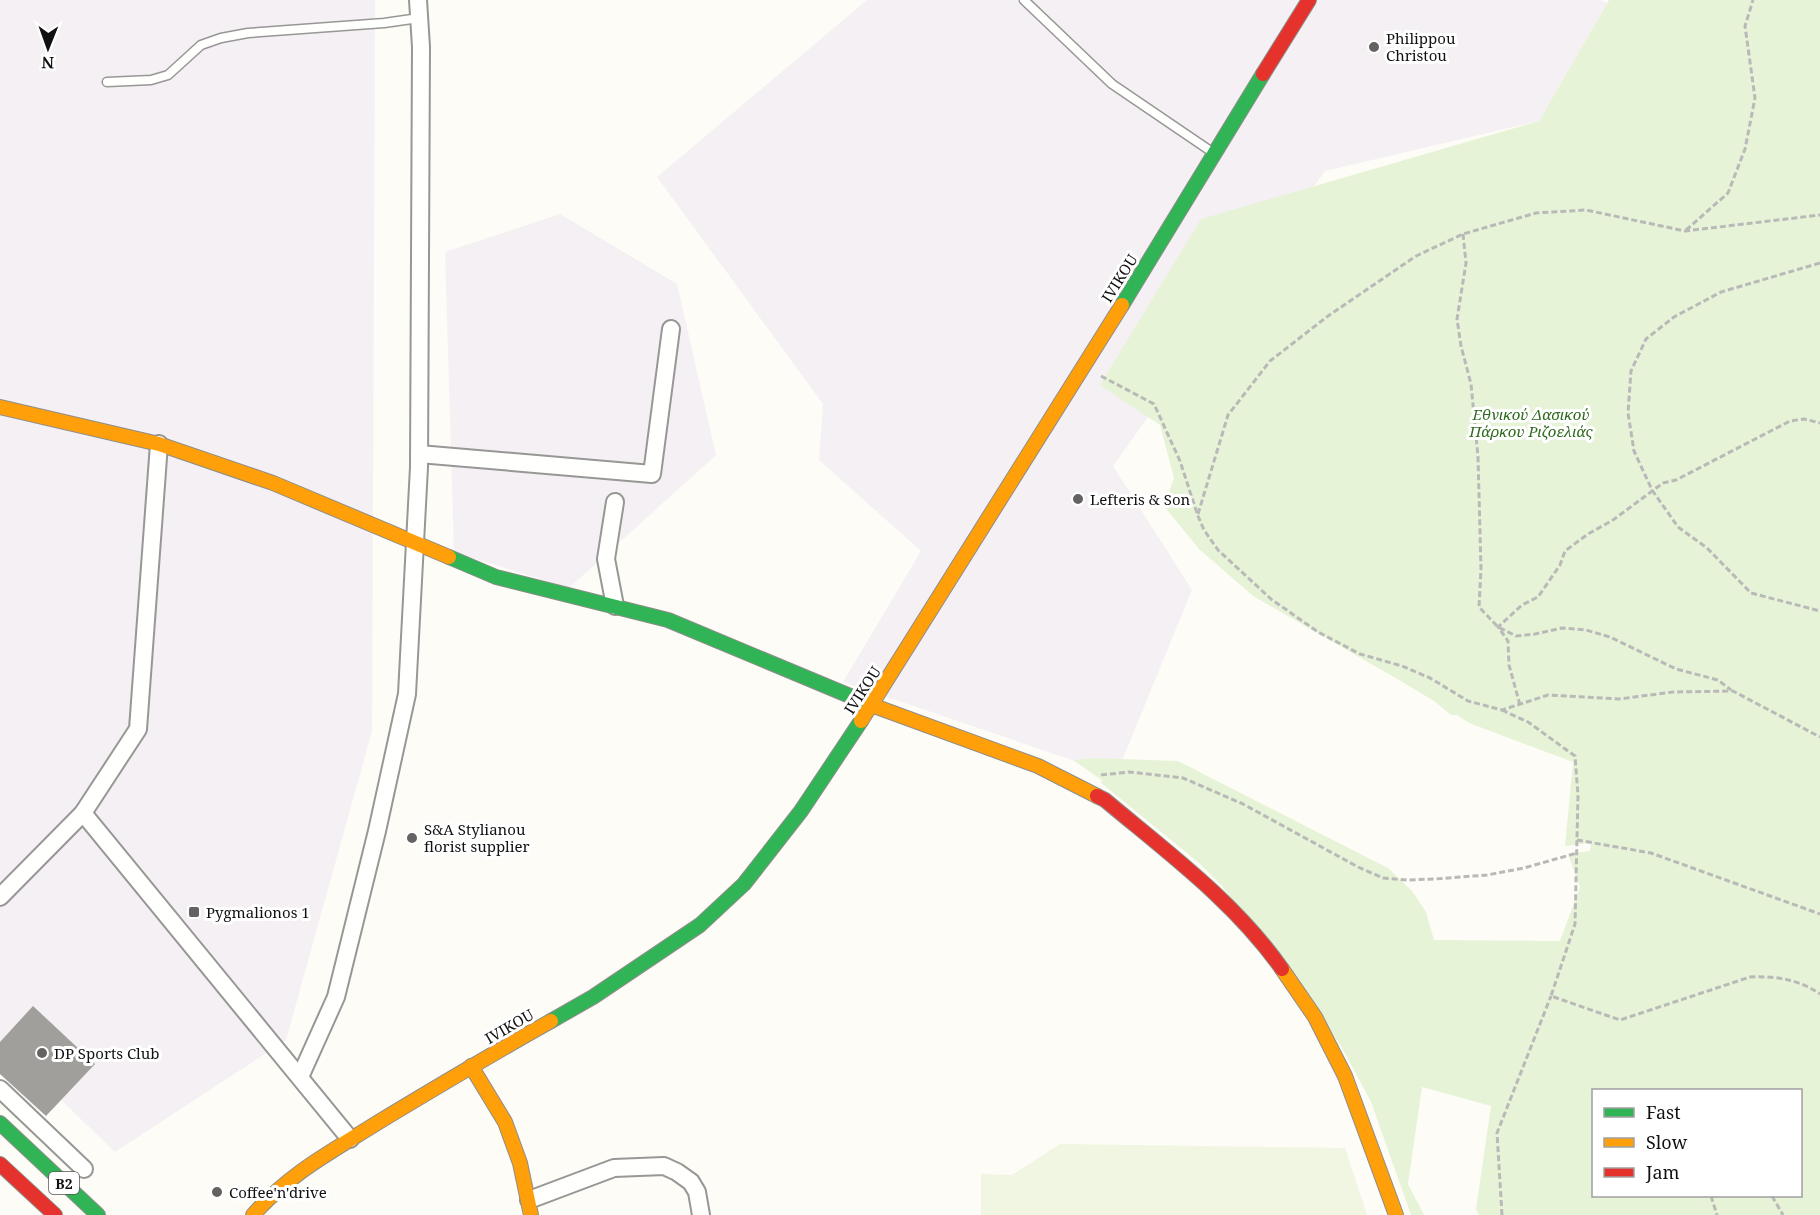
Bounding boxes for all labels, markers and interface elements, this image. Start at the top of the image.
north arrow [18,18,78,78]
place label: Philippou Christou [1386,28,1456,65]
marker: Philippou Christou [1367,40,1381,54]
text: N [41,52,54,74]
street label: IVIKOU [1096,250,1142,306]
park label: Εθνικού Δασικού Πάρκου Ριζοελιάς [1468,404,1594,441]
place label: Lefteris & Son [1090,489,1191,509]
marker: Lefteris & Son [1071,492,1085,506]
street label: IVIKOU [839,662,885,718]
place label: S&A Stylianou florist supplier [424,819,530,856]
marker: S&A Stylianou florist supplier [405,831,419,845]
place label: Pygmalionos 1 [206,902,310,922]
marker: Pygmalionos 1 [187,905,201,919]
street label: IVIKOU [481,1004,537,1048]
place label: DP Sports Club [54,1043,160,1063]
marker: DP Sports Club [35,1046,49,1060]
legend [1592,1089,1802,1197]
text: Fast [1646,1100,1681,1124]
text: Slow [1646,1130,1688,1154]
text: Jam [1645,1160,1680,1184]
road number: B2 [49,1172,79,1194]
place label: Coffee'n'drive [229,1182,327,1202]
marker: Coffee'n'drive [210,1185,224,1199]

